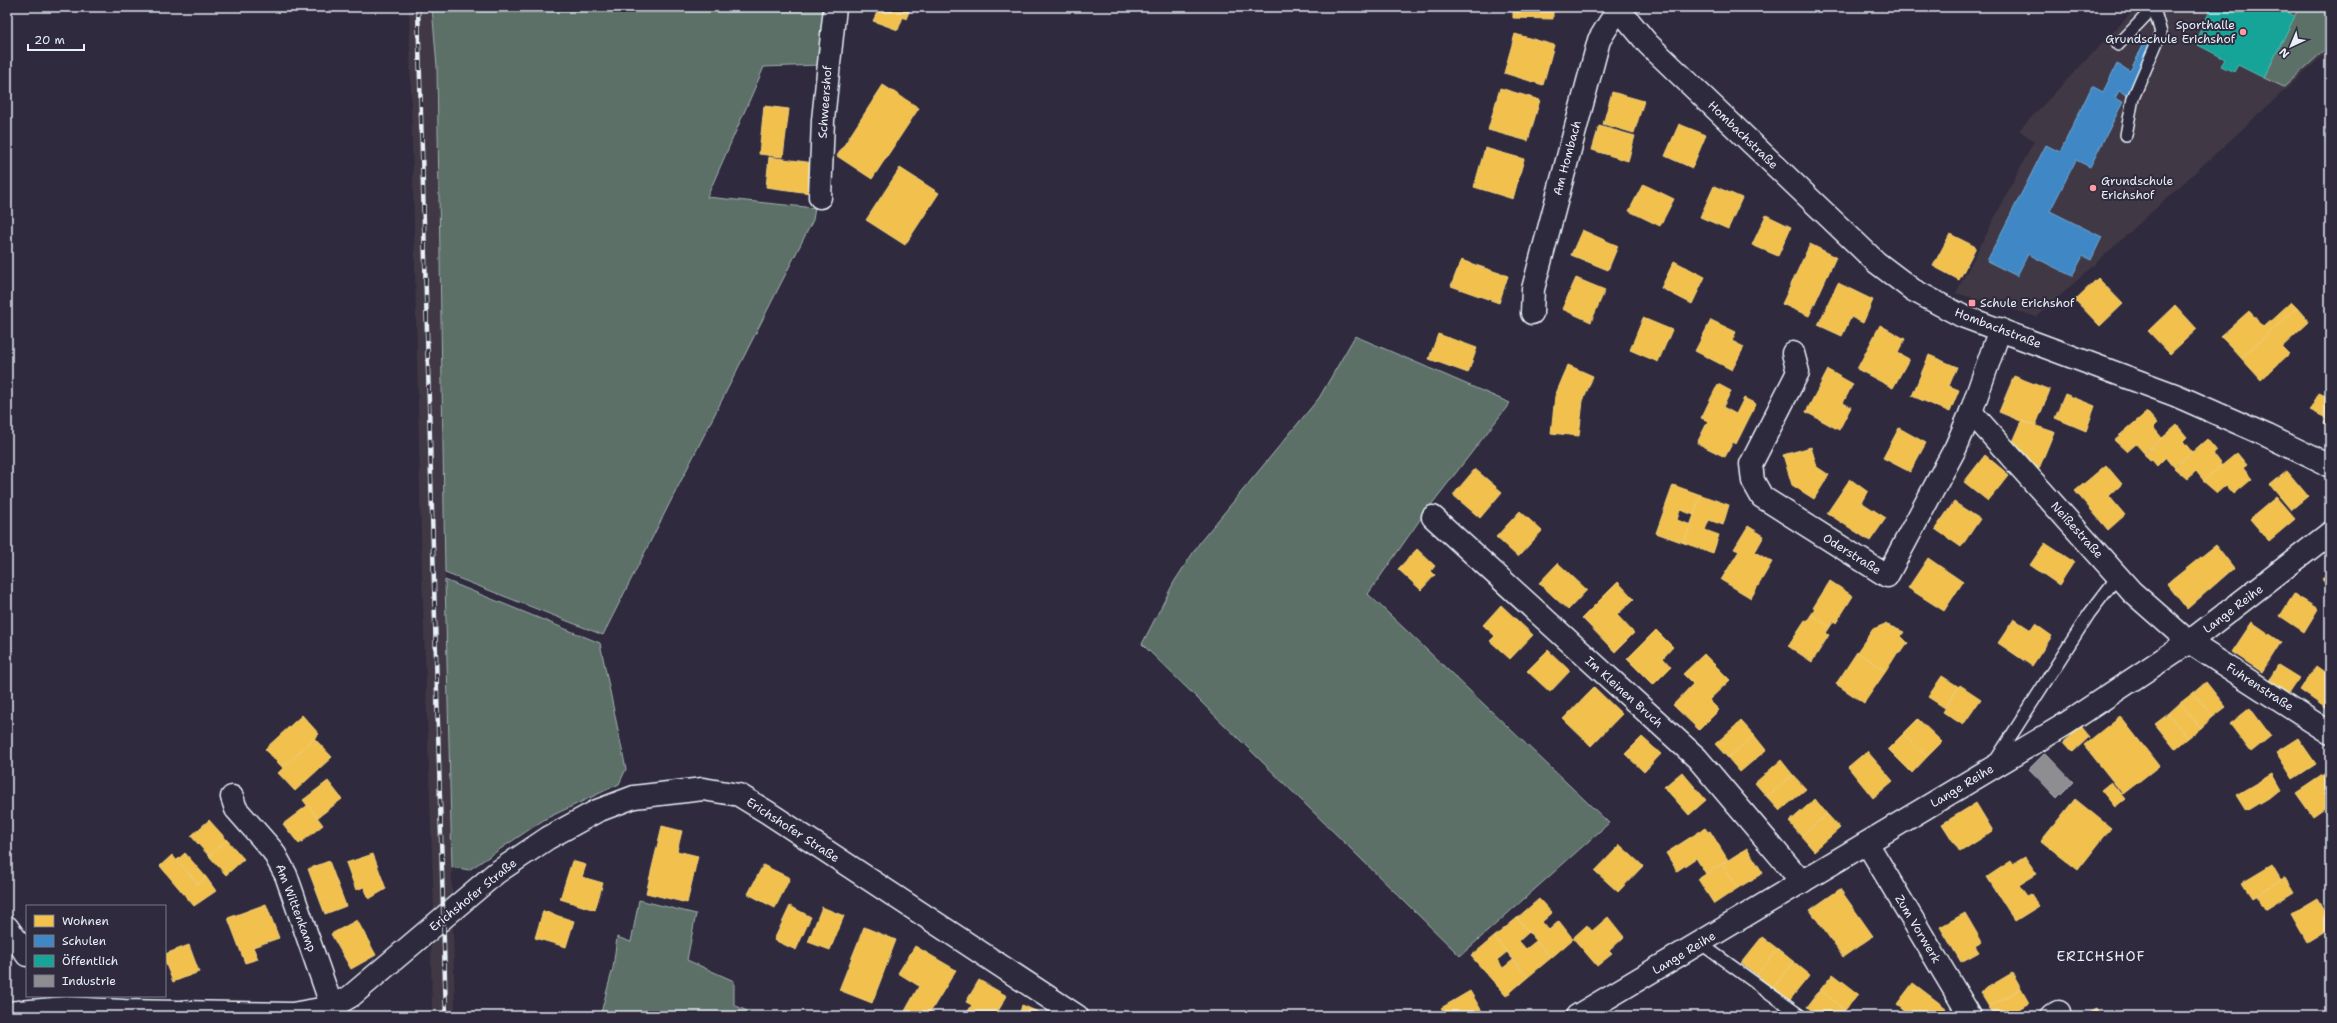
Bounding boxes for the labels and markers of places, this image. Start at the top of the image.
place label: Sporthalle Grundschule Erichshof [2105,17,2236,47]
marker: Sporthalle Grundschule Erichshof [2238,27,2248,37]
place label: Grundschule Erichshof [2101,173,2174,203]
marker: Grundschule Erichshof [2088,183,2098,193]
place label: Schule Erichshof [1980,295,2075,311]
marker: Schule Erichshof [1967,298,1977,308]

